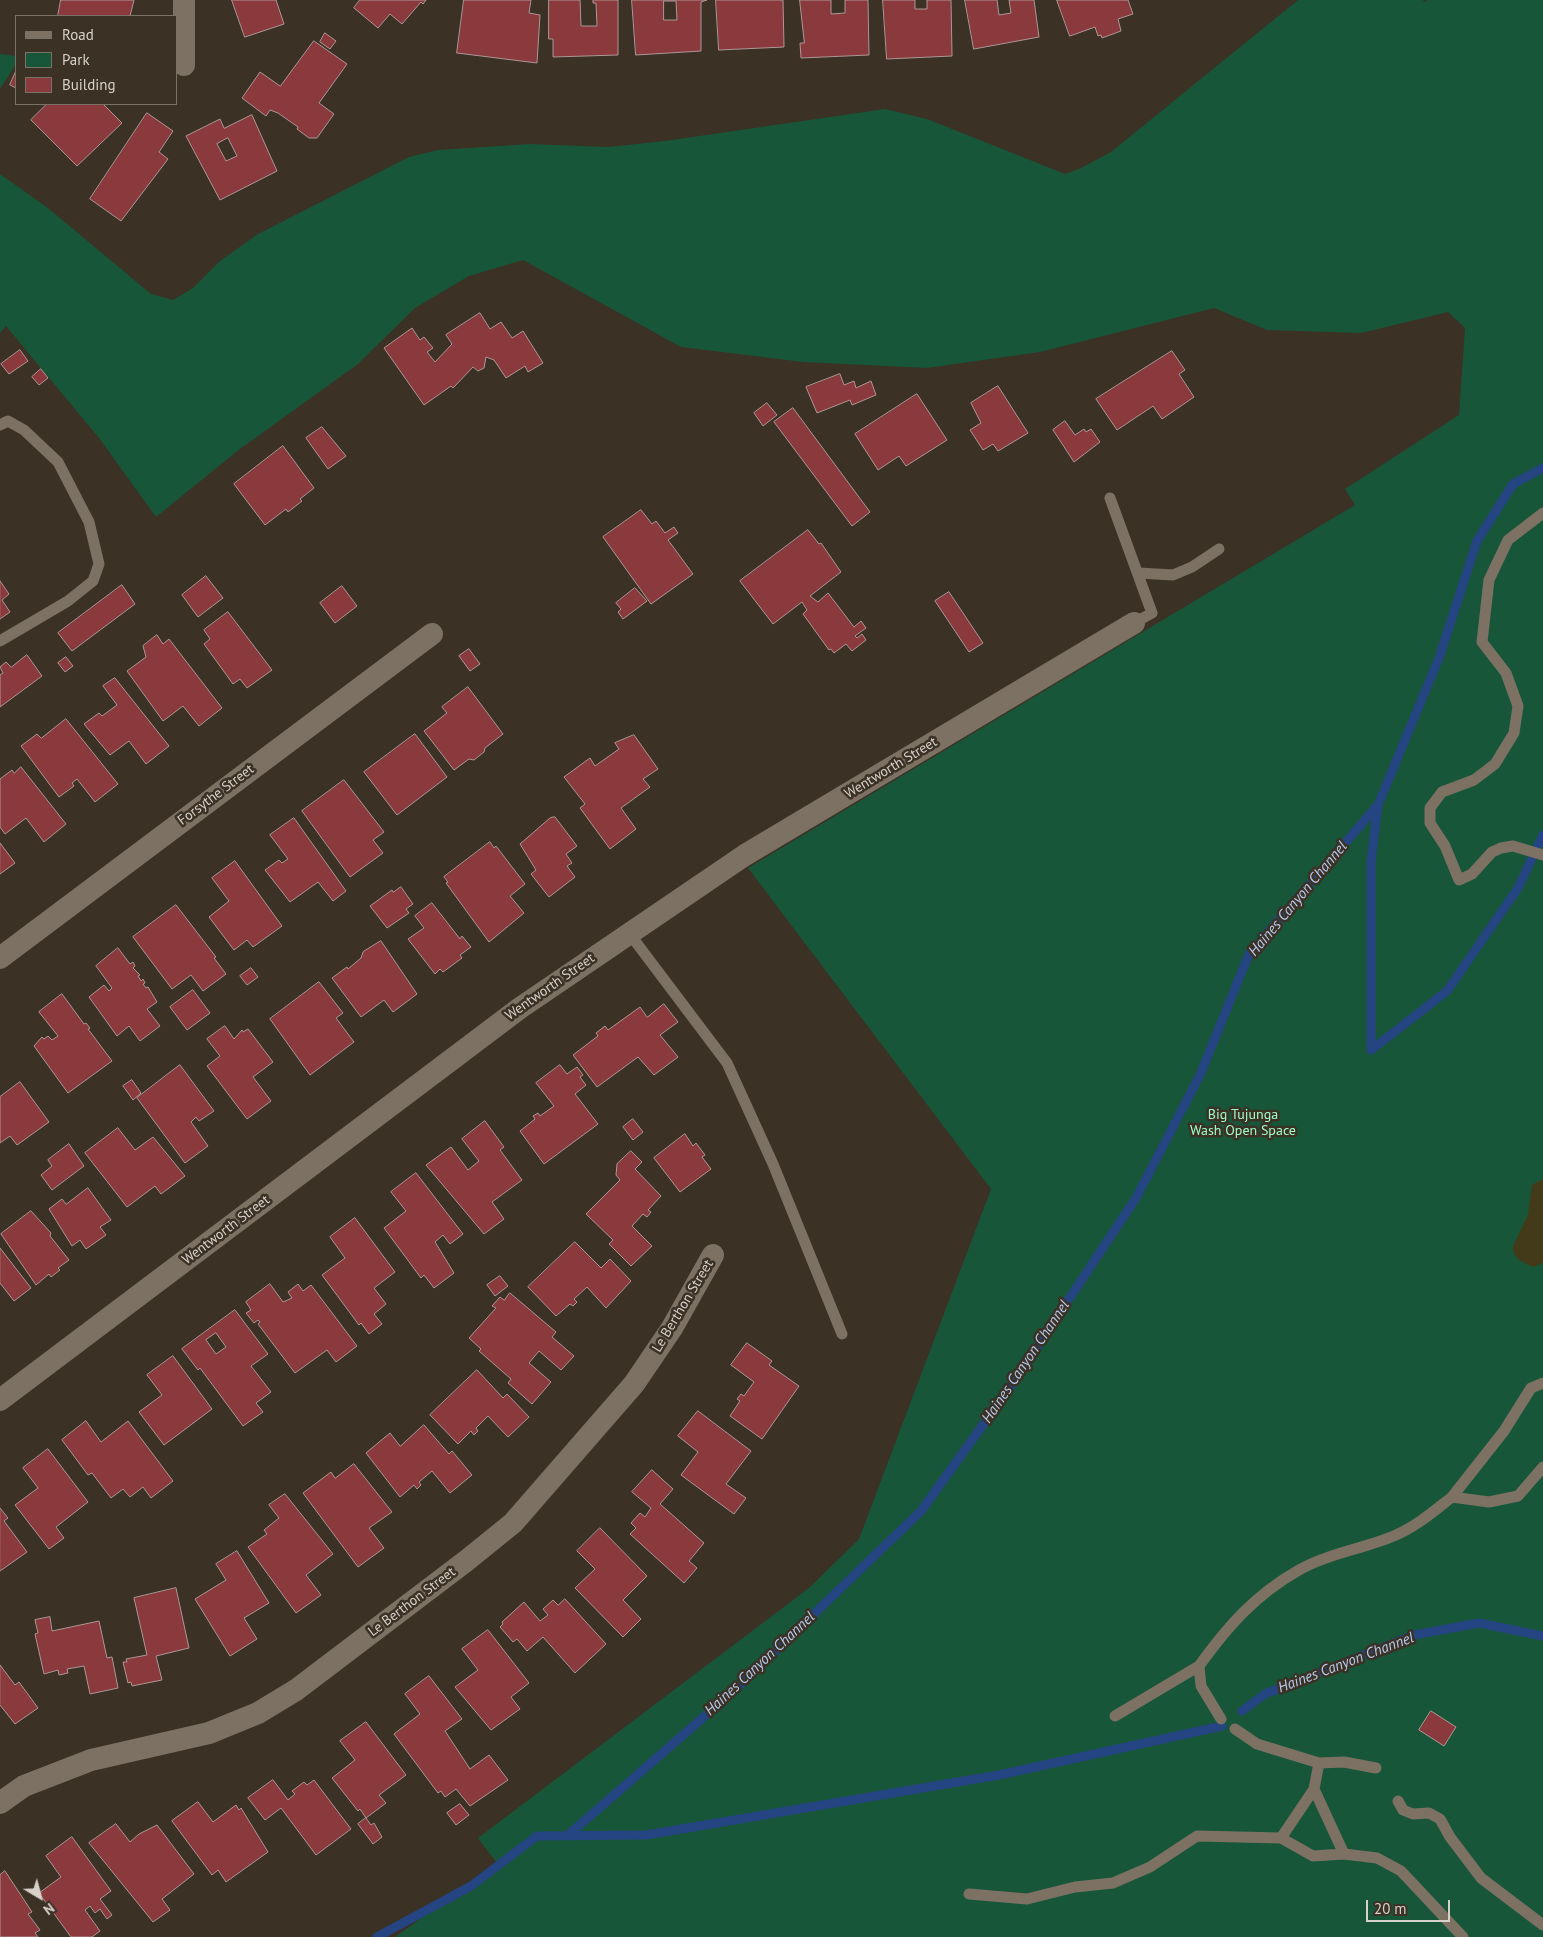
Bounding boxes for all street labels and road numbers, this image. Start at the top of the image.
street label: Wentworth Street [842,734,940,802]
street label: Forsythe Street [175,761,257,829]
street label: Wentworth Street [502,950,598,1024]
street label: Wentworth Street [179,1192,273,1268]
street label: Le Berthon Street [649,1257,717,1355]
street label: Le Berthon Street [365,1564,459,1640]

